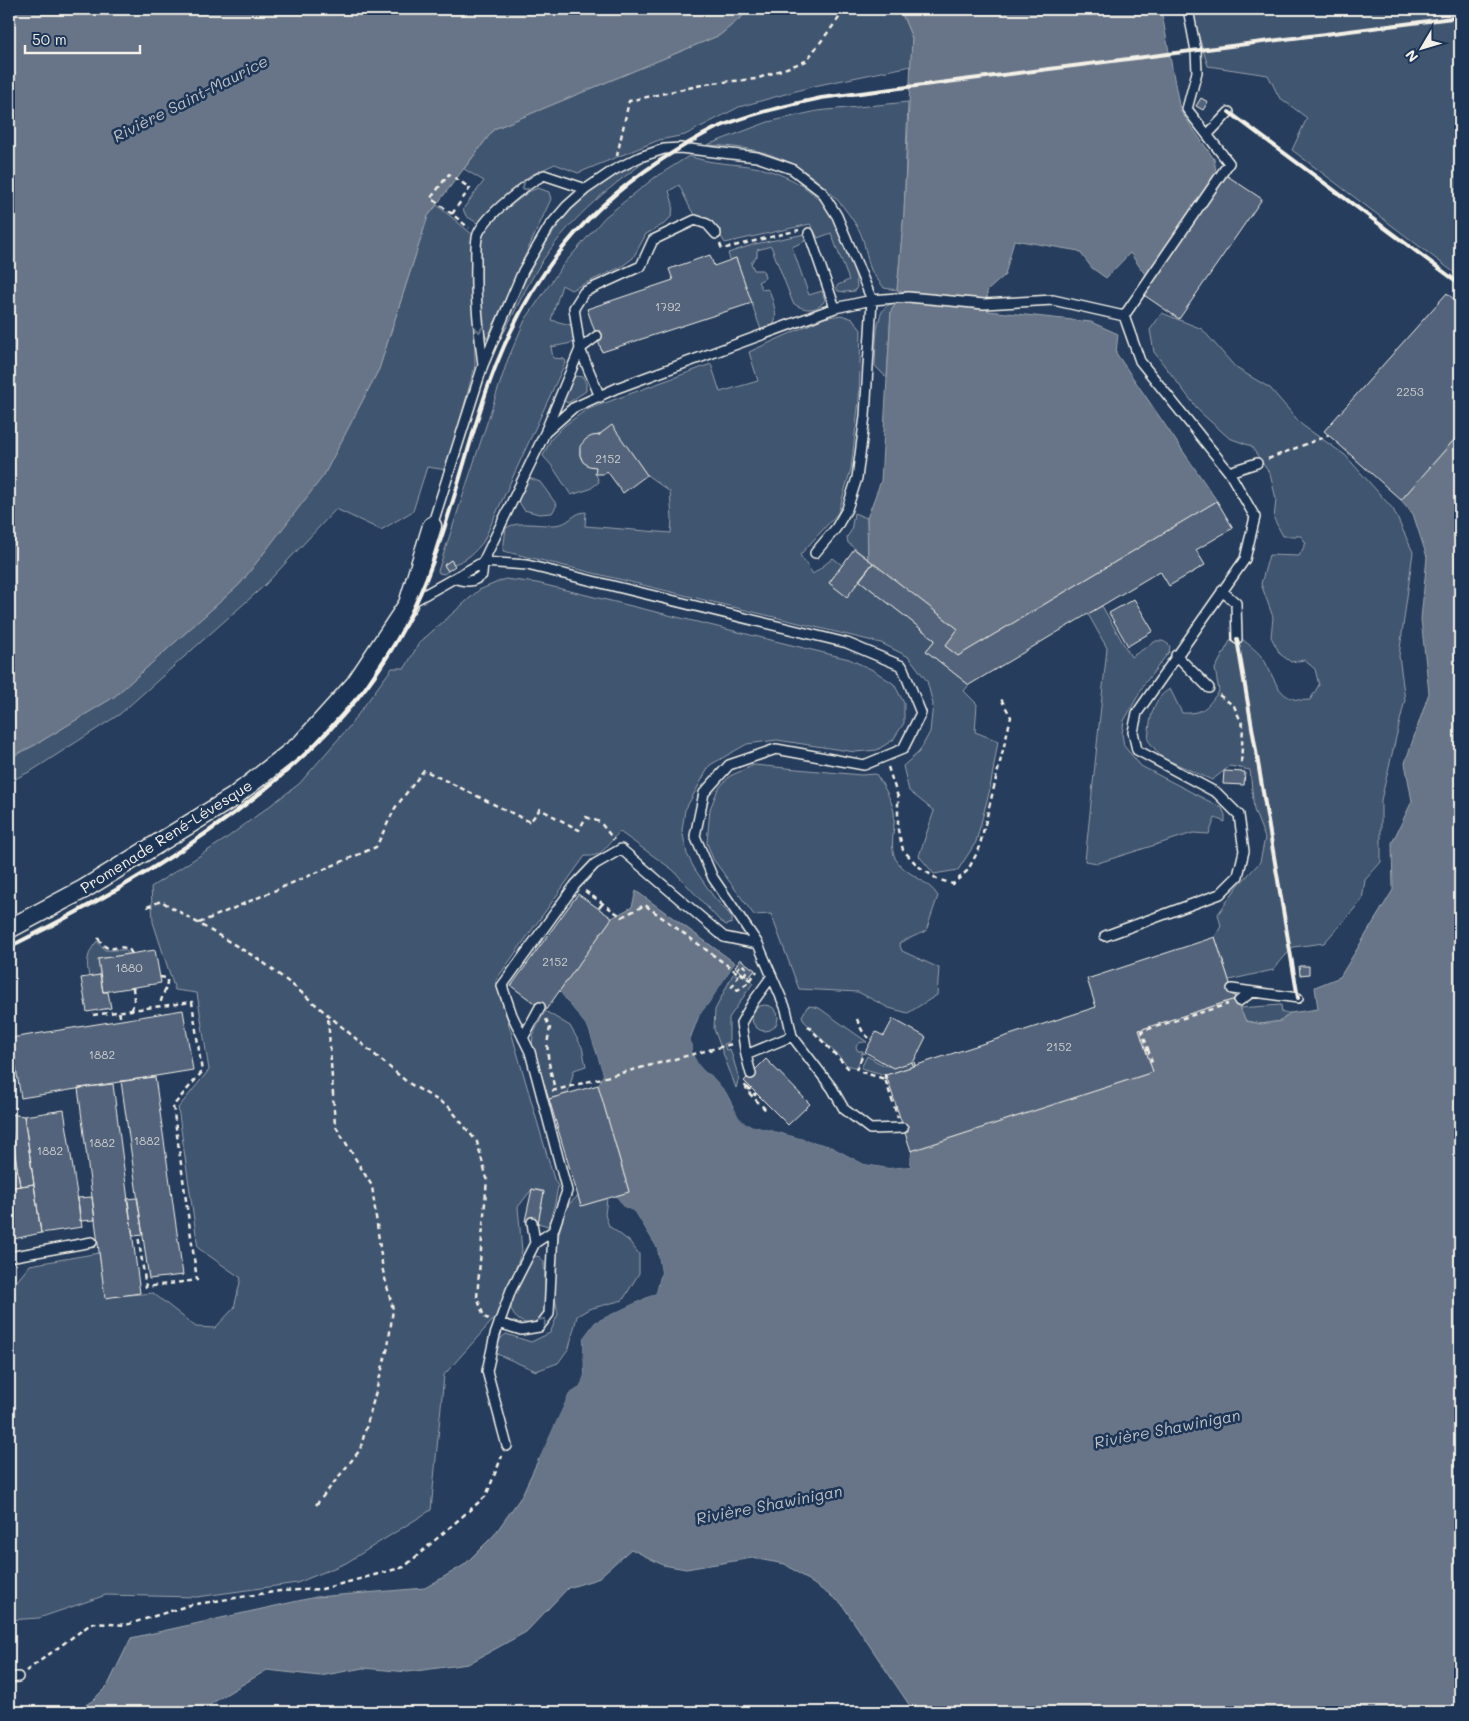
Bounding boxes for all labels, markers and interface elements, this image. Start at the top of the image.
scale bar [25,22,140,54]
north arrow [1396,22,1446,72]
text: 50 m [32,29,67,49]
text: N [1401,46,1422,66]
water label: Rivière Saint-Maurice [109,50,271,146]
one-way arrow [522,181,531,189]
house number: 1792 [655,298,681,314]
one-way arrow [473,325,484,333]
house number: 2253 [1396,383,1424,399]
house number: 2152 [595,450,621,466]
street label: Promenade René-Lévesque [76,775,256,897]
house number: 2152 [542,953,568,969]
house number: 1880 [115,959,143,975]
house number: 2152 [1046,1038,1072,1054]
house number: 1882 [89,1046,115,1062]
house number: 1882 [134,1132,160,1148]
house number: 1882 [89,1134,115,1150]
house number: 1882 [37,1142,63,1158]
one-way arrow [537,1318,546,1327]
water label: Rivière Shawinigan [1092,1403,1242,1452]
water label: Rivière Shawinigan [694,1479,844,1528]

